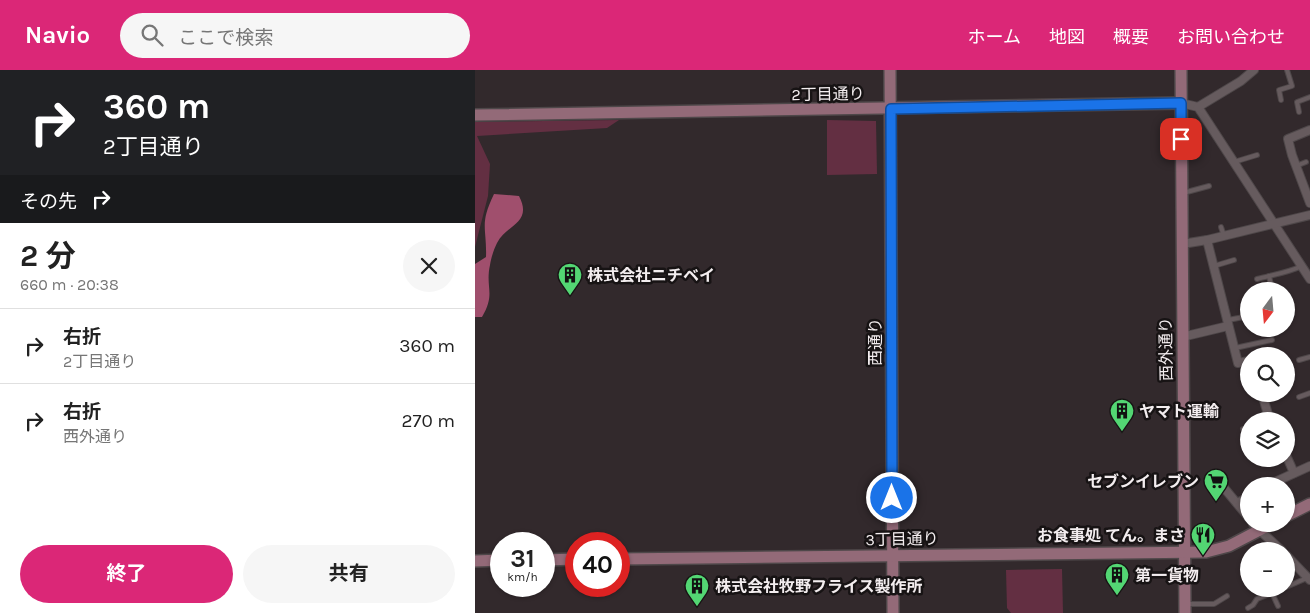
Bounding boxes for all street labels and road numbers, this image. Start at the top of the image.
street label: 2丁目通り [791,84,865,104]
street label: 西外通り [1156,317,1176,381]
street label: 西通り [866,318,885,366]
street label: 3丁目通り [865,529,939,549]

